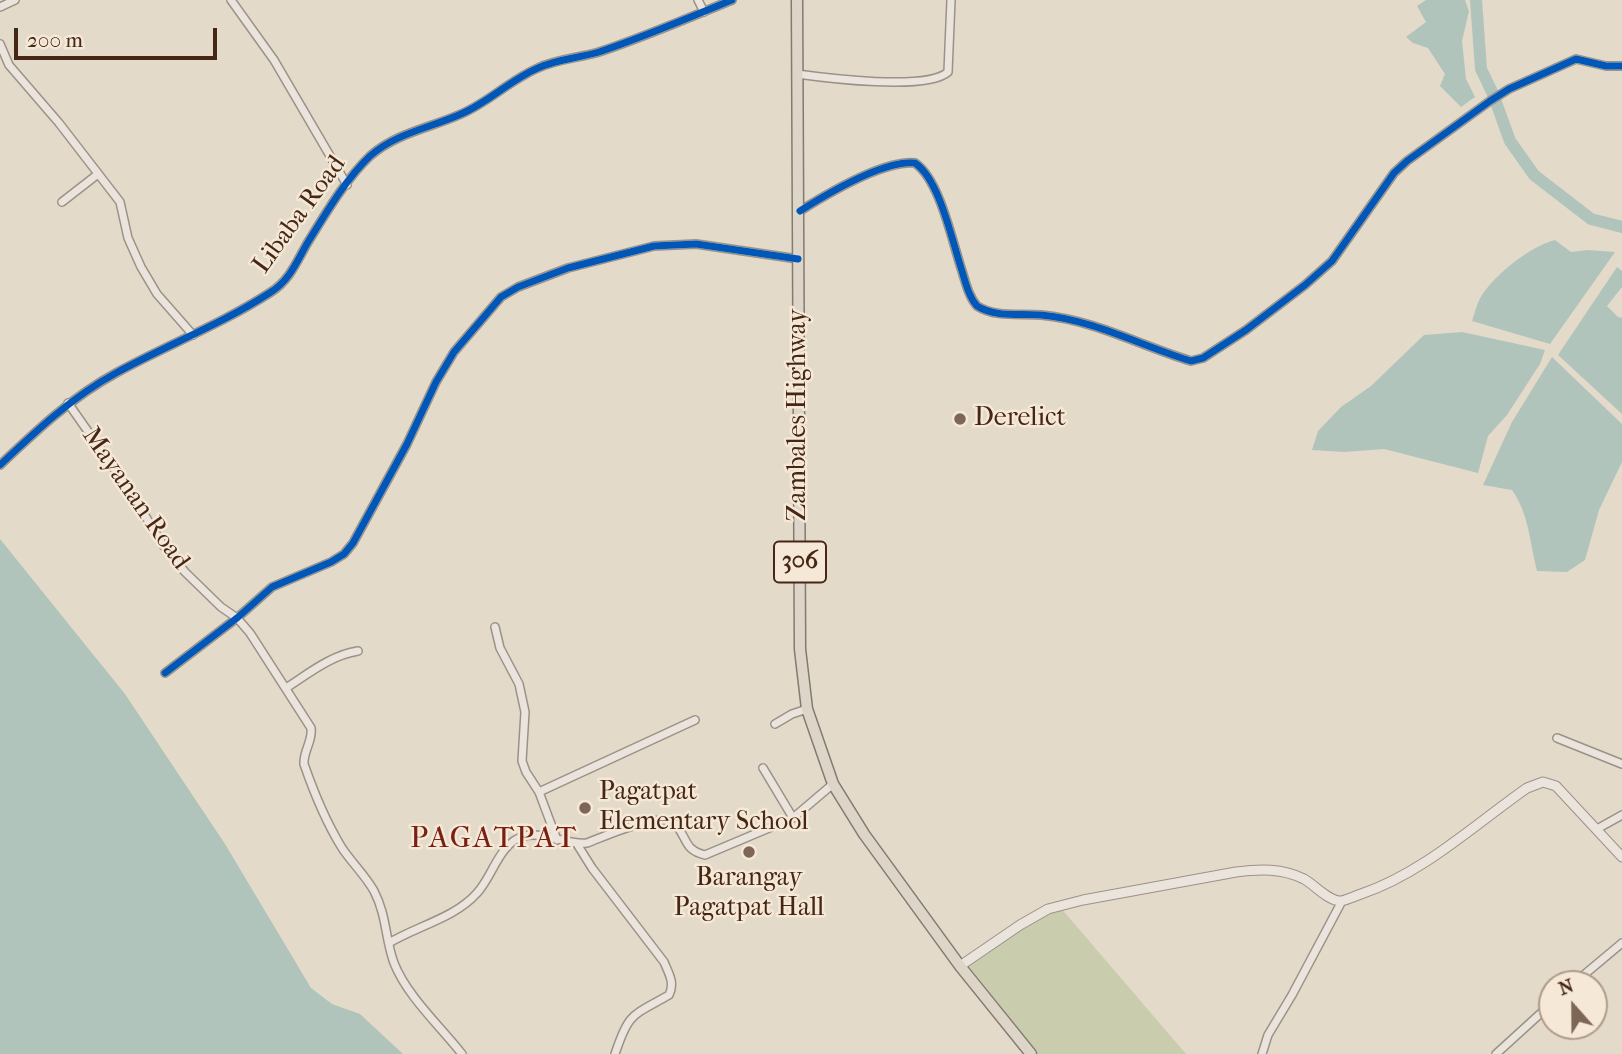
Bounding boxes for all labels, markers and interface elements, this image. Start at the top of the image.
scale bar [18,14,220,58]
text: 200 m [27,28,83,52]
street label: Libaba Road [247,150,353,280]
street label: Zambales Highway [783,309,815,521]
place label: Derelict [974,403,1066,435]
marker: Derelict [952,411,968,427]
street label: Mayanan Road [74,422,196,576]
road number: 306 [774,542,826,582]
place label: Pagatpat Elementary School [599,777,808,838]
marker: Pagatpat Elementary School [577,800,593,816]
district label: PAGATPAT [411,822,577,858]
marker: Barangay Pagatpat Hall [741,844,757,860]
place label: Barangay Pagatpat Hall [674,863,824,924]
north arrow [1538,970,1608,1040]
text: N [1556,974,1577,1000]

